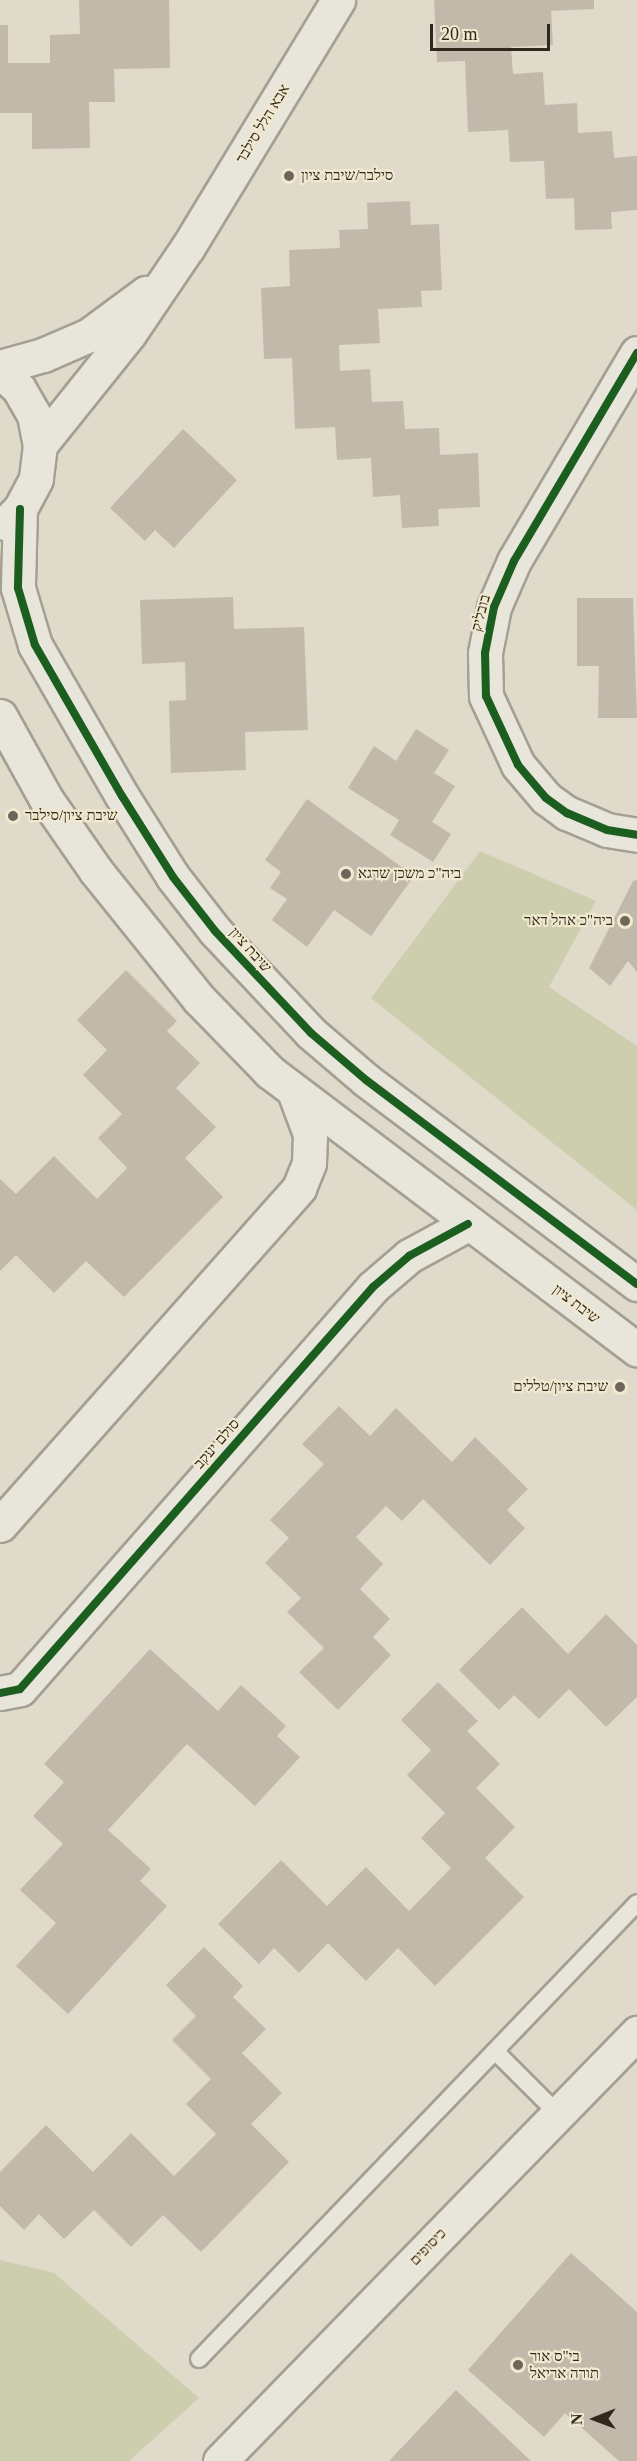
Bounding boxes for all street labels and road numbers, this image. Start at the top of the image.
street label: אבא הלל סילבר [232,81,294,167]
street label: בובליק [467,593,495,633]
street label: שיבת ציון [225,924,275,976]
street label: שיבת ציון [549,1281,603,1327]
street label: סולם יעקב [190,1415,244,1473]
street label: כיסופים [406,2225,450,2269]

